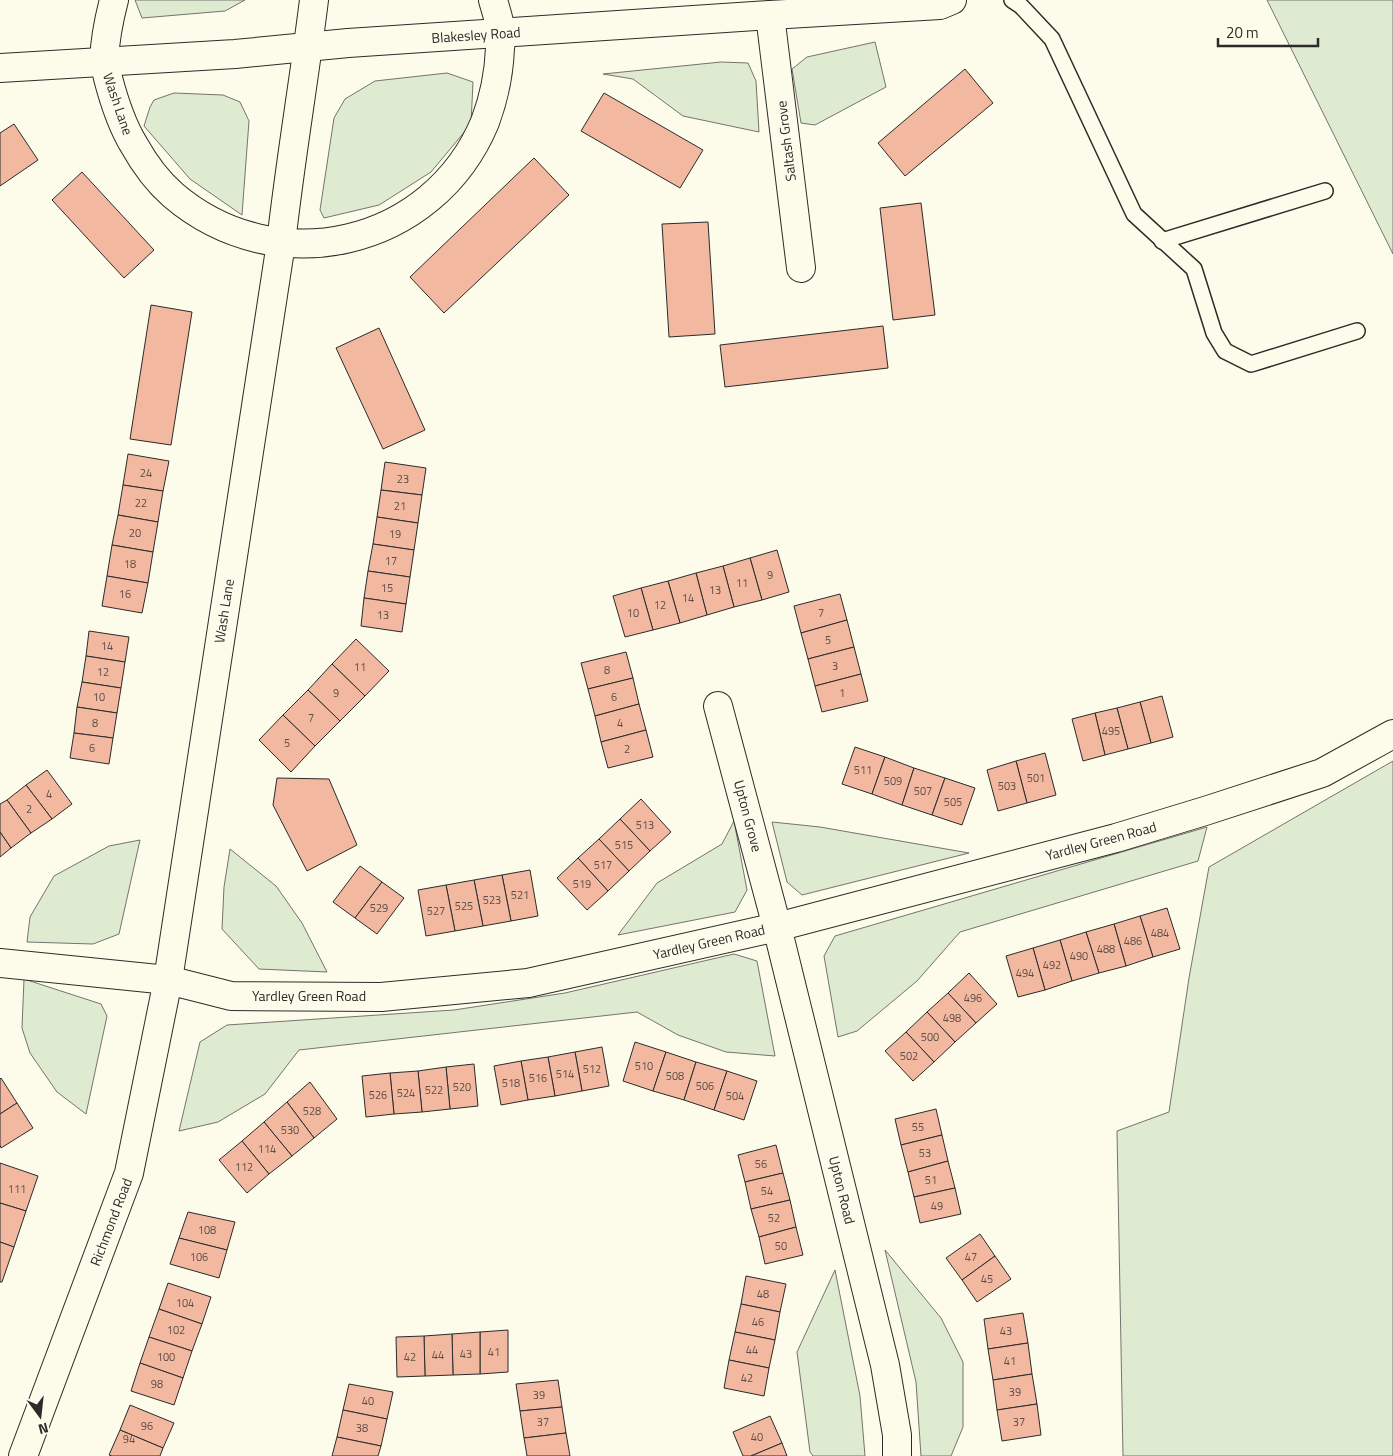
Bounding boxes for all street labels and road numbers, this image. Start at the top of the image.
street label: Blakesley Road [431,21,521,48]
street label: Wash Lane [98,70,139,138]
street label: Saltash Grove [770,100,801,183]
street label: Wash Lane [208,577,239,644]
street label: Upton Grove [729,778,768,854]
street label: Yardley Green Road [1043,816,1159,865]
street label: Yardley Green Road [651,918,767,965]
street label: Yardley Green Road [252,985,366,1006]
street label: Upton Road [824,1154,861,1226]
street label: Richmond Road [84,1175,137,1269]

